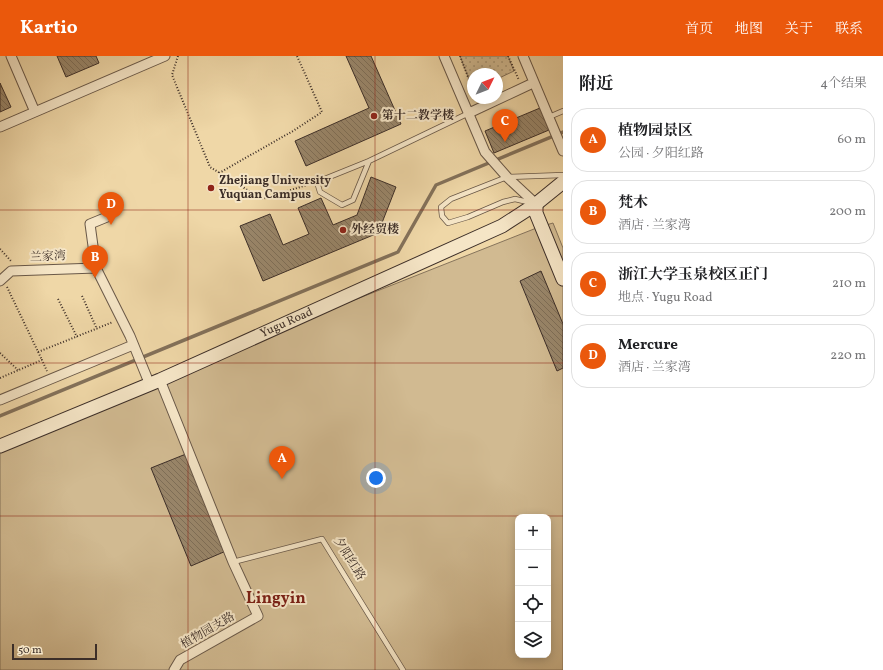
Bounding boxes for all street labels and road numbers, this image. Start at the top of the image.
street label: 兰家湾 [30,248,66,266]
street label: Yugu Road [258,304,316,342]
street label: 夕阳红路 [329,534,369,584]
street label: 植物园支路 [178,609,238,653]

